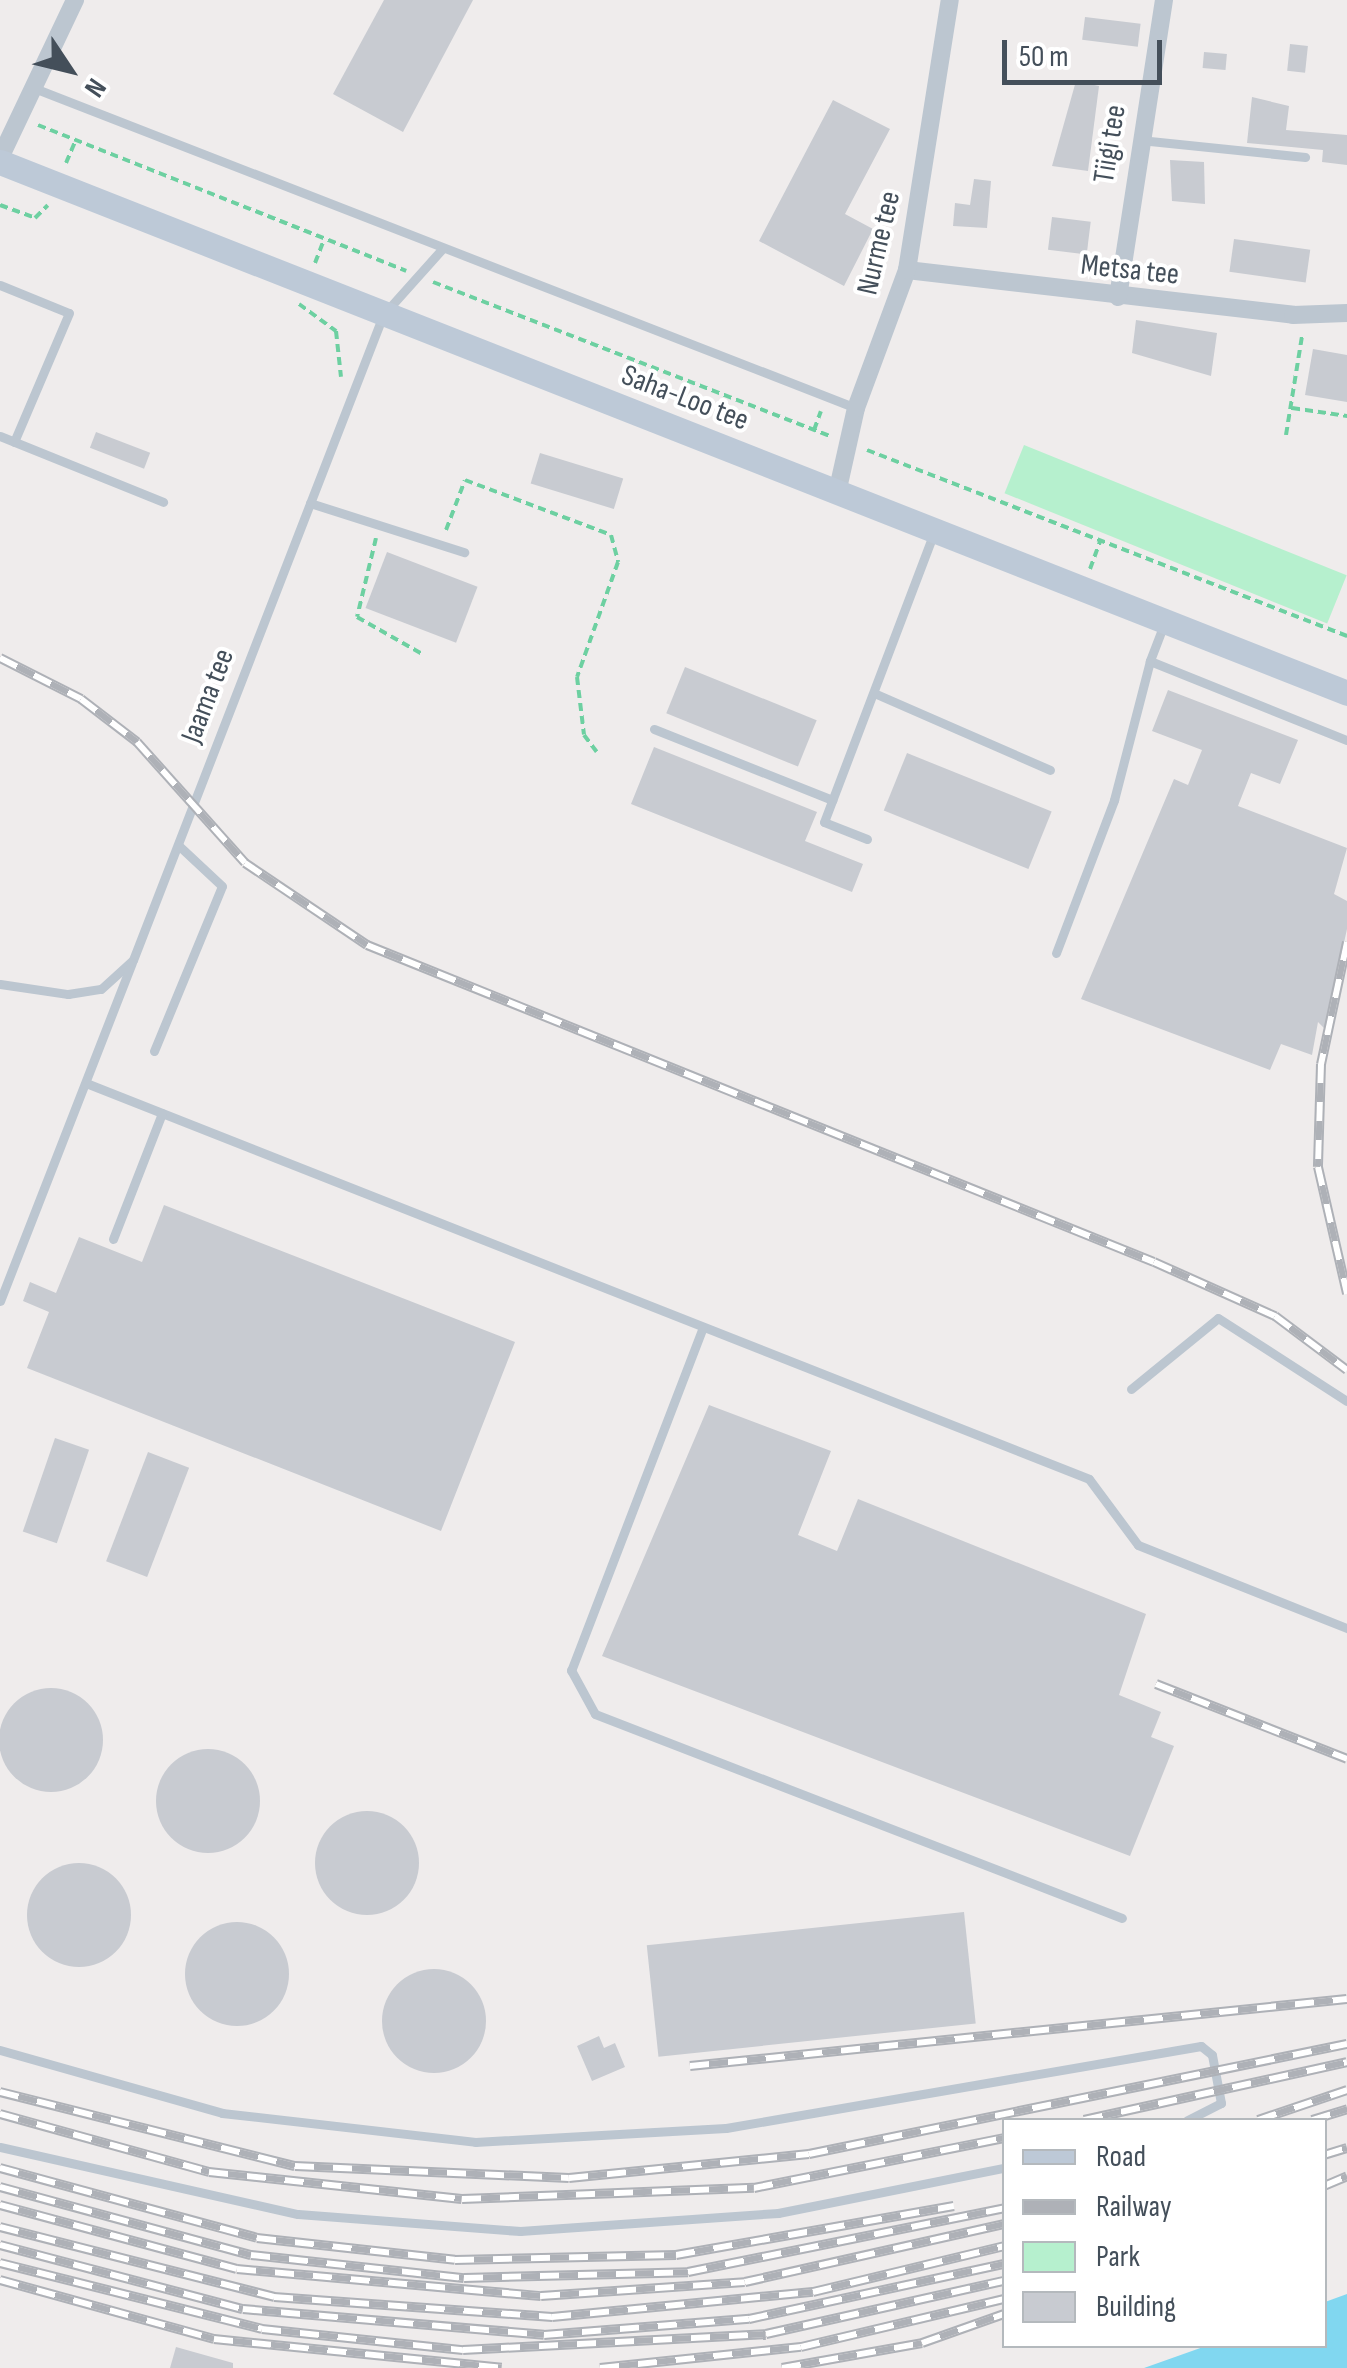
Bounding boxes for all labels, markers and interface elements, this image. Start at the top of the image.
north arrow [20,20,120,120]
scale bar [1007,20,1167,82]
text: 50 m [1019,39,1068,75]
text: N [77,72,113,103]
street label: Tiigi tee [1086,102,1134,186]
street label: Nurme tee [850,188,908,298]
street label: Metsa tee [1079,247,1181,293]
street label: Saha-Loo tee [616,357,754,439]
street label: Jaama tee [174,644,242,748]
legend [1002,2118,1327,2348]
text: Road [1096,2139,1146,2175]
text: Railway [1096,2189,1172,2225]
text: Park [1096,2239,1140,2275]
text: Building [1096,2289,1176,2325]

